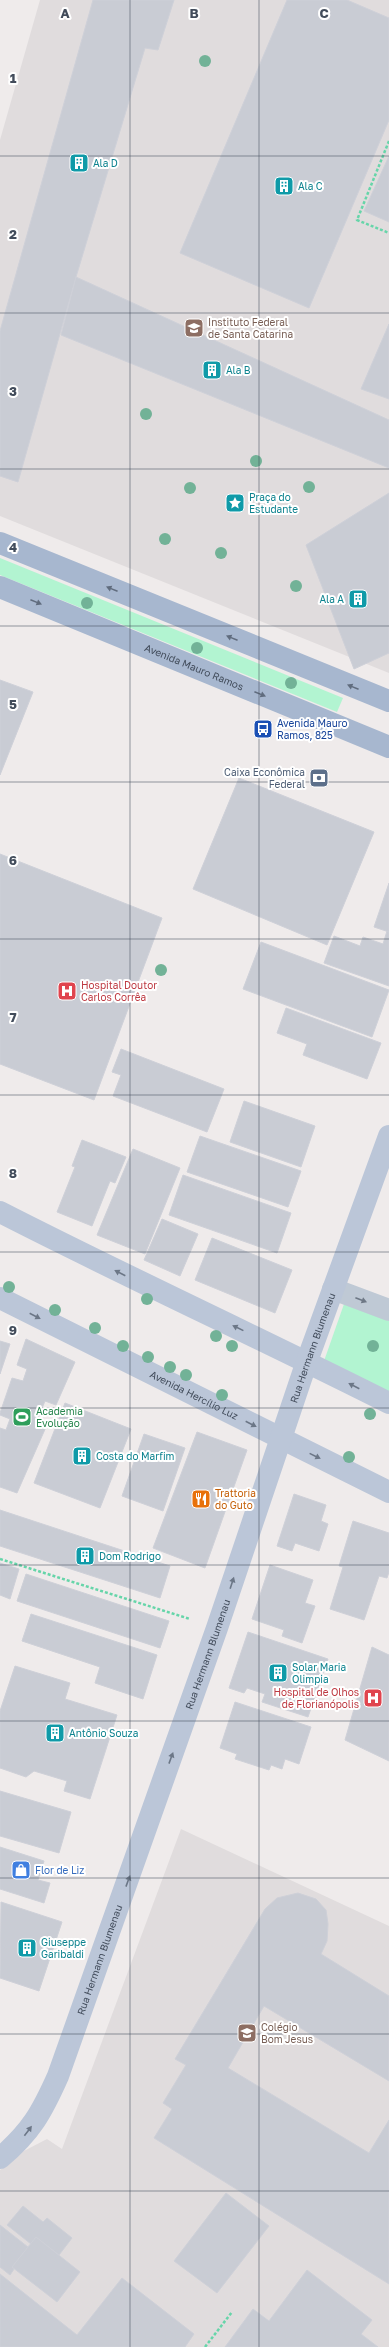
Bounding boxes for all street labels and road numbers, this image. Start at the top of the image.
street label: Avenida Mauro Ramos [143,641,245,693]
street label: Rua Hermann Blumenau [287,1291,337,1404]
street label: Avenida Hercílio Luz [148,1368,240,1422]
street label: Rua Hermann Blumenau [183,1598,232,1711]
street label: Rua Hermann Blumenau [74,1903,124,2016]

